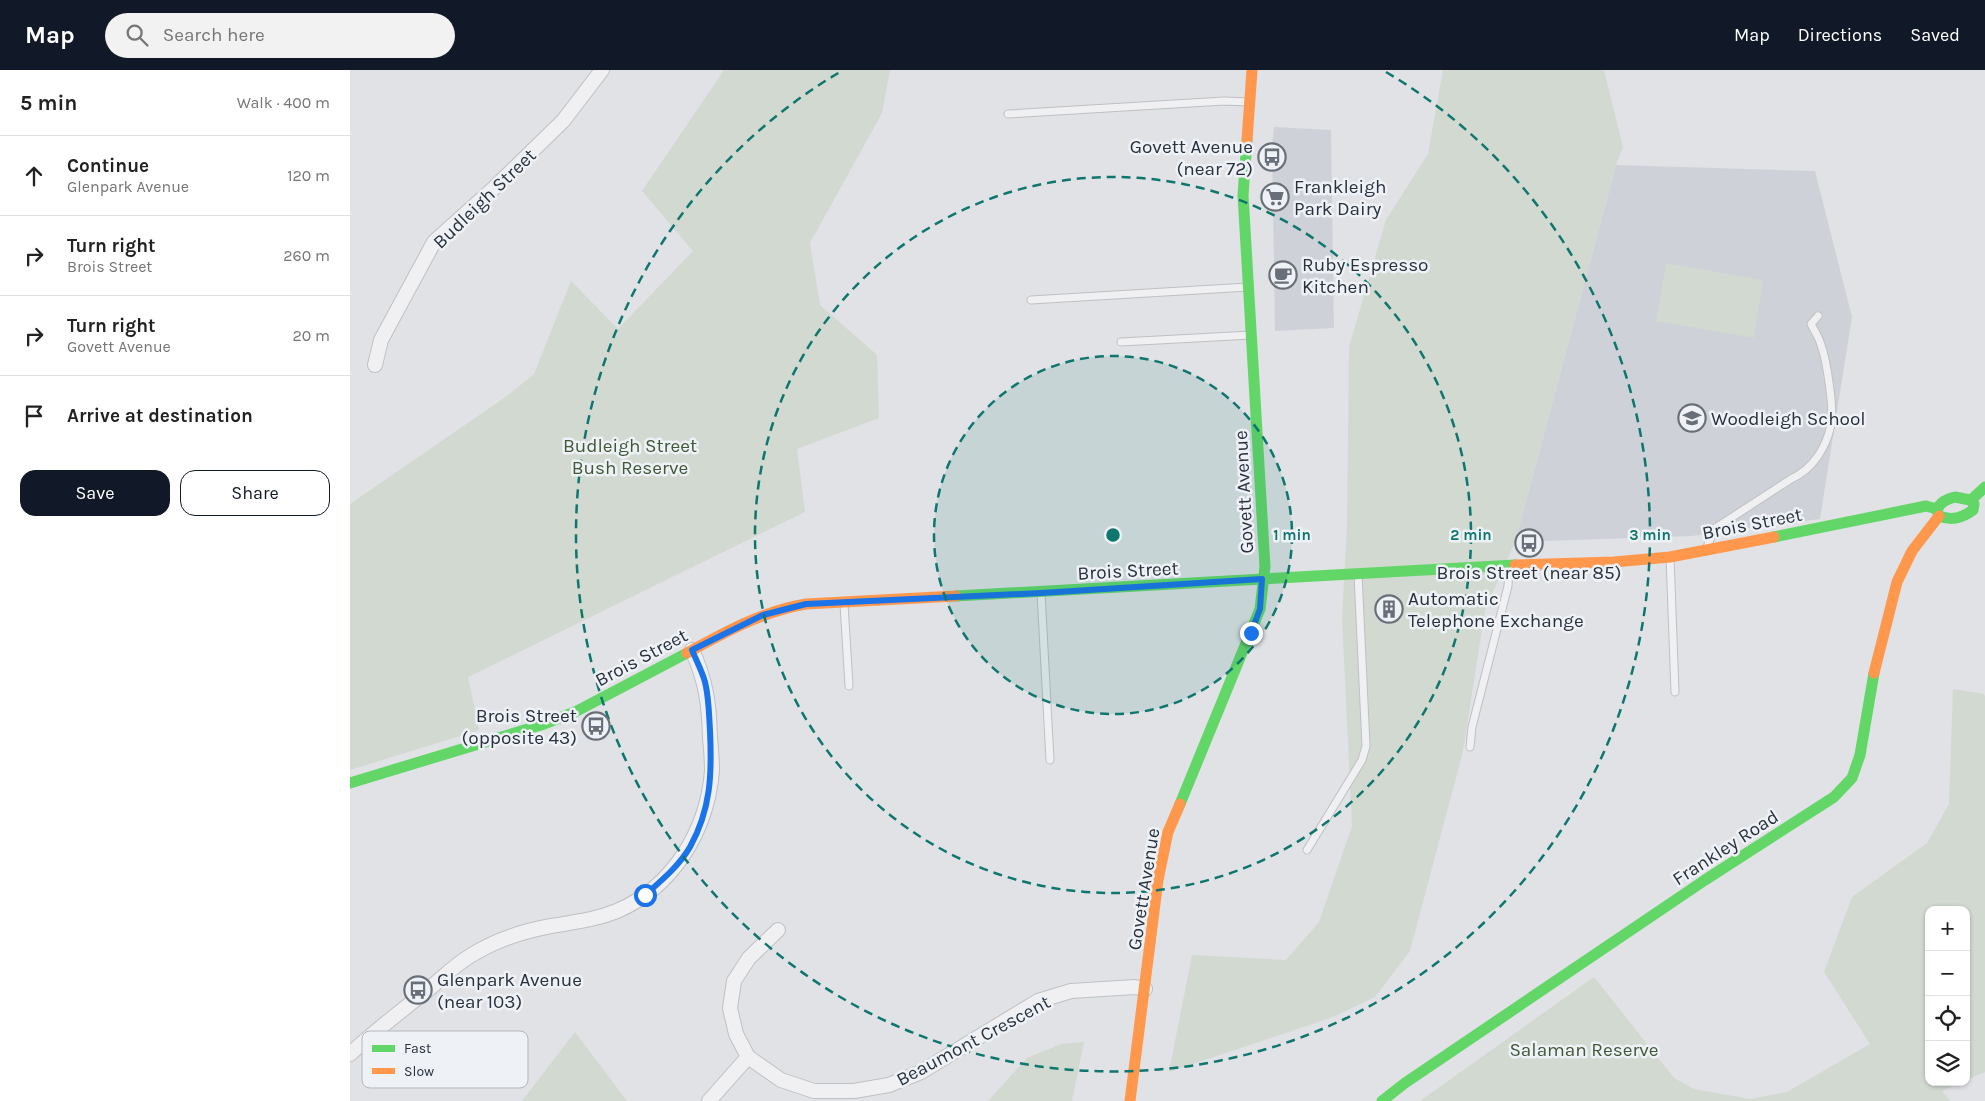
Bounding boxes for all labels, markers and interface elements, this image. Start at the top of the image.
search box [105,13,455,58]
text: Map [25,21,75,49]
icon: search [123,21,151,49]
text: Search here [163,24,265,46]
text: Map [1734,24,1770,46]
text: Directions [1798,24,1882,46]
text: Saved [1910,24,1960,46]
text: 5 min [20,91,77,115]
text: Walk · 400 m [237,93,330,112]
place label: Govett Avenue (near 72) [1130,136,1253,180]
bus stop icon: Govett Avenue (near 72) [1257,142,1287,172]
street label: Budleigh Street [429,144,541,253]
text: Continue [67,155,149,177]
icon: ahead [20,162,48,190]
text: 120 m [287,166,330,185]
place label: Frankleigh Park Dairy [1294,176,1386,220]
text: Glenpark Avenue [67,177,189,196]
supermarket icon: Frankleigh Park Dairy [1260,182,1290,212]
text: Turn right [67,235,156,257]
icon: right [20,242,48,270]
text: 260 m [283,246,330,265]
place label: Ruby Espresso Kitchen [1302,254,1429,298]
text: Brois Street [67,257,152,276]
cafe icon: Ruby Espresso Kitchen [1268,260,1298,290]
text: Turn right [67,315,156,337]
icon: right [20,322,48,350]
text: 20 m [292,326,330,345]
text: Govett Avenue [67,337,171,356]
icon: arrive [20,402,48,430]
school or university icon: Woodleigh School [1677,403,1707,433]
text: Arrive at destination [67,405,253,427]
place label: Woodleigh School [1711,408,1866,430]
street label: Govett Avenue [1230,430,1258,554]
park label: Budleigh Street Bush Reserve [563,435,697,479]
button: Save [20,470,170,516]
button: Share [180,470,330,516]
street label: Brois Street [1700,504,1804,544]
centre of rings [1104,526,1122,544]
text: 1 min [1273,526,1311,544]
text: 2 min [1450,526,1492,544]
text: 3 min [1629,526,1671,544]
bus stop icon: Brois Street (near 85) [1514,528,1544,558]
street label: Brois Street [1077,557,1179,585]
place label: Brois Street (near 85) [1437,562,1621,584]
place label: Automatic Telephone Exchange [1408,588,1584,632]
building icon: Automatic Telephone Exchange [1374,594,1404,624]
route end [1240,622,1263,645]
street label: Brois Street [592,624,691,691]
place label: Brois Street (opposite 43) [462,705,577,749]
bus stop icon: Brois Street (opposite 43) [581,711,611,741]
street label: Frankley Road [1669,805,1783,890]
street label: Govett Avenue [1123,827,1164,952]
route start [634,884,657,907]
map controls [1925,906,1970,1086]
button: + [1925,906,1970,951]
button: − [1925,951,1970,996]
place label: Glenpark Avenue (near 103) [437,969,582,1013]
bus stop icon: Glenpark Avenue (near 103) [403,975,433,1005]
street label: Beaumont Crescent [893,991,1054,1091]
button: locate [1925,996,1970,1041]
legend [362,1031,528,1088]
park label: Salaman Reserve [1509,1039,1659,1061]
text: Fast [404,1040,431,1057]
button: layers [1925,1041,1970,1086]
text: Slow [404,1063,434,1080]

